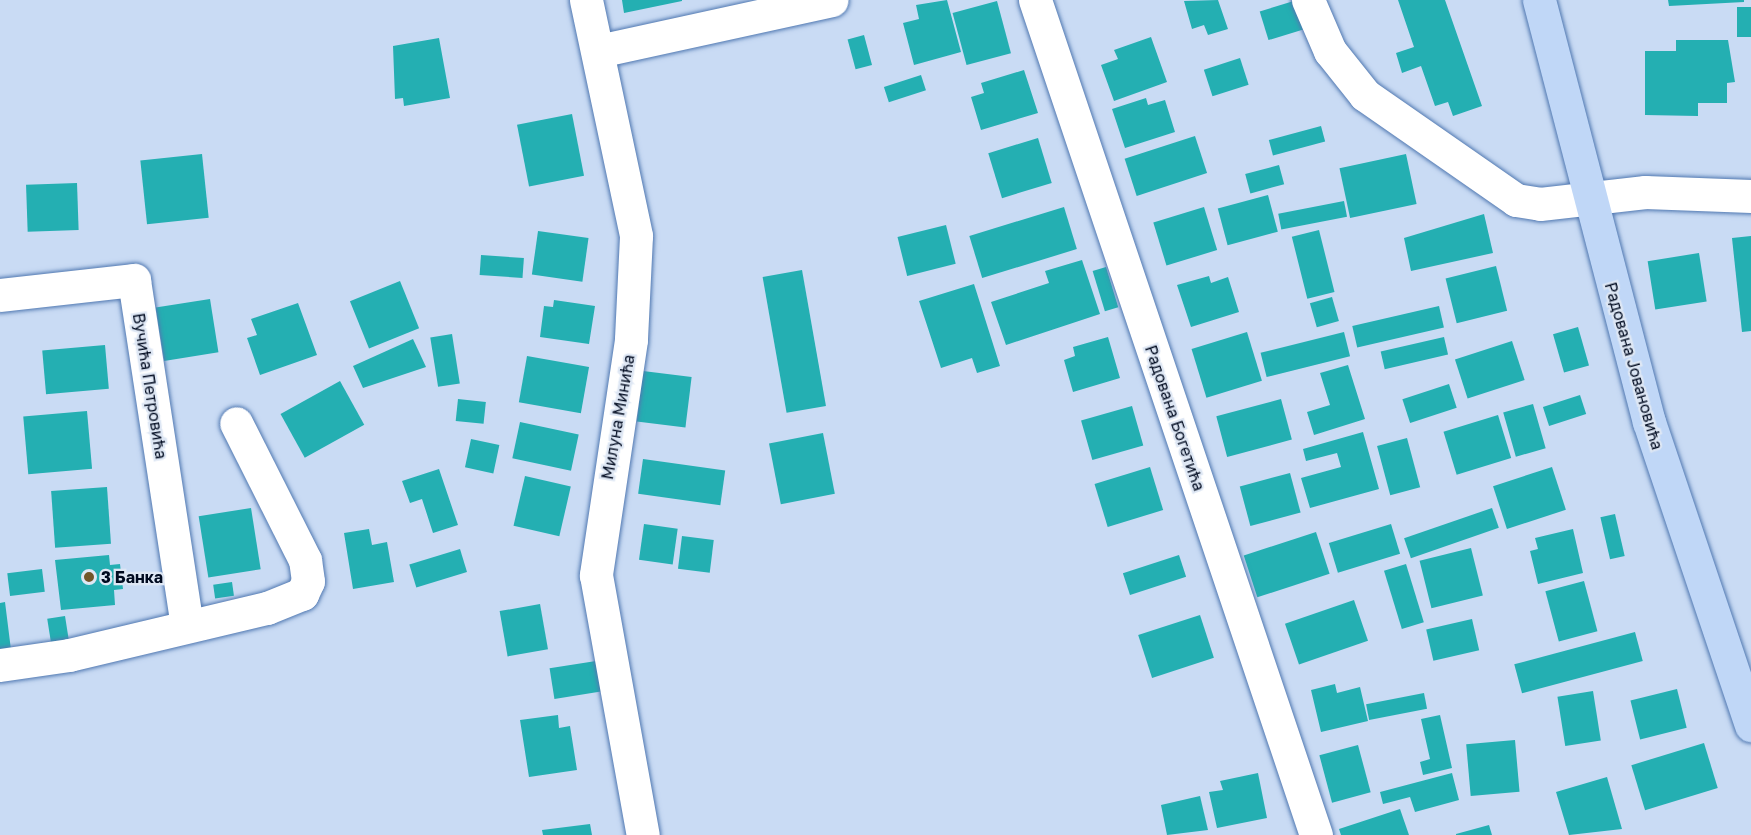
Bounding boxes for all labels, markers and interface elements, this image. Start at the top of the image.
street label: Радована Јовановића [1601,280,1667,452]
street label: Вучића Петровића [129,312,171,460]
street label: Радована Богетића [1141,343,1209,493]
street label: Милуна Минића [598,353,638,481]
place label: 3 Банка [101,567,163,587]
marker: 3 Банка [82,570,96,584]

